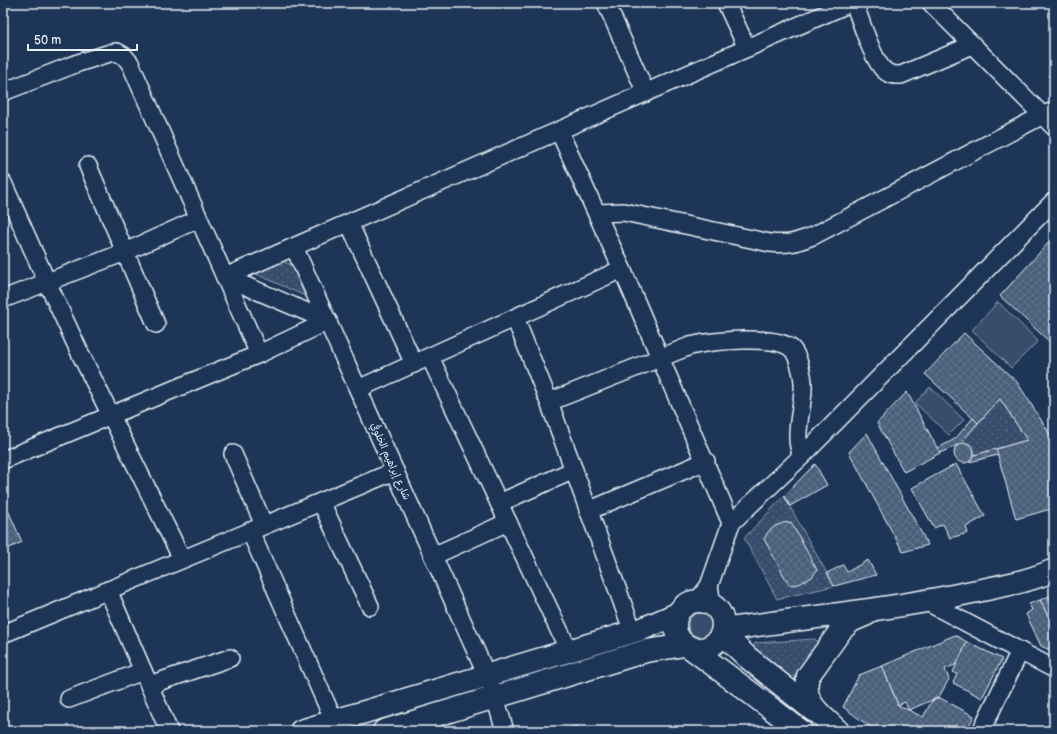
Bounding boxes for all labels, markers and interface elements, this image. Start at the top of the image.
scale bar [28,26,137,52]
text: 50 m [34,33,61,48]
street label: شارع إبراهيم الخلوقي [367,420,414,503]

